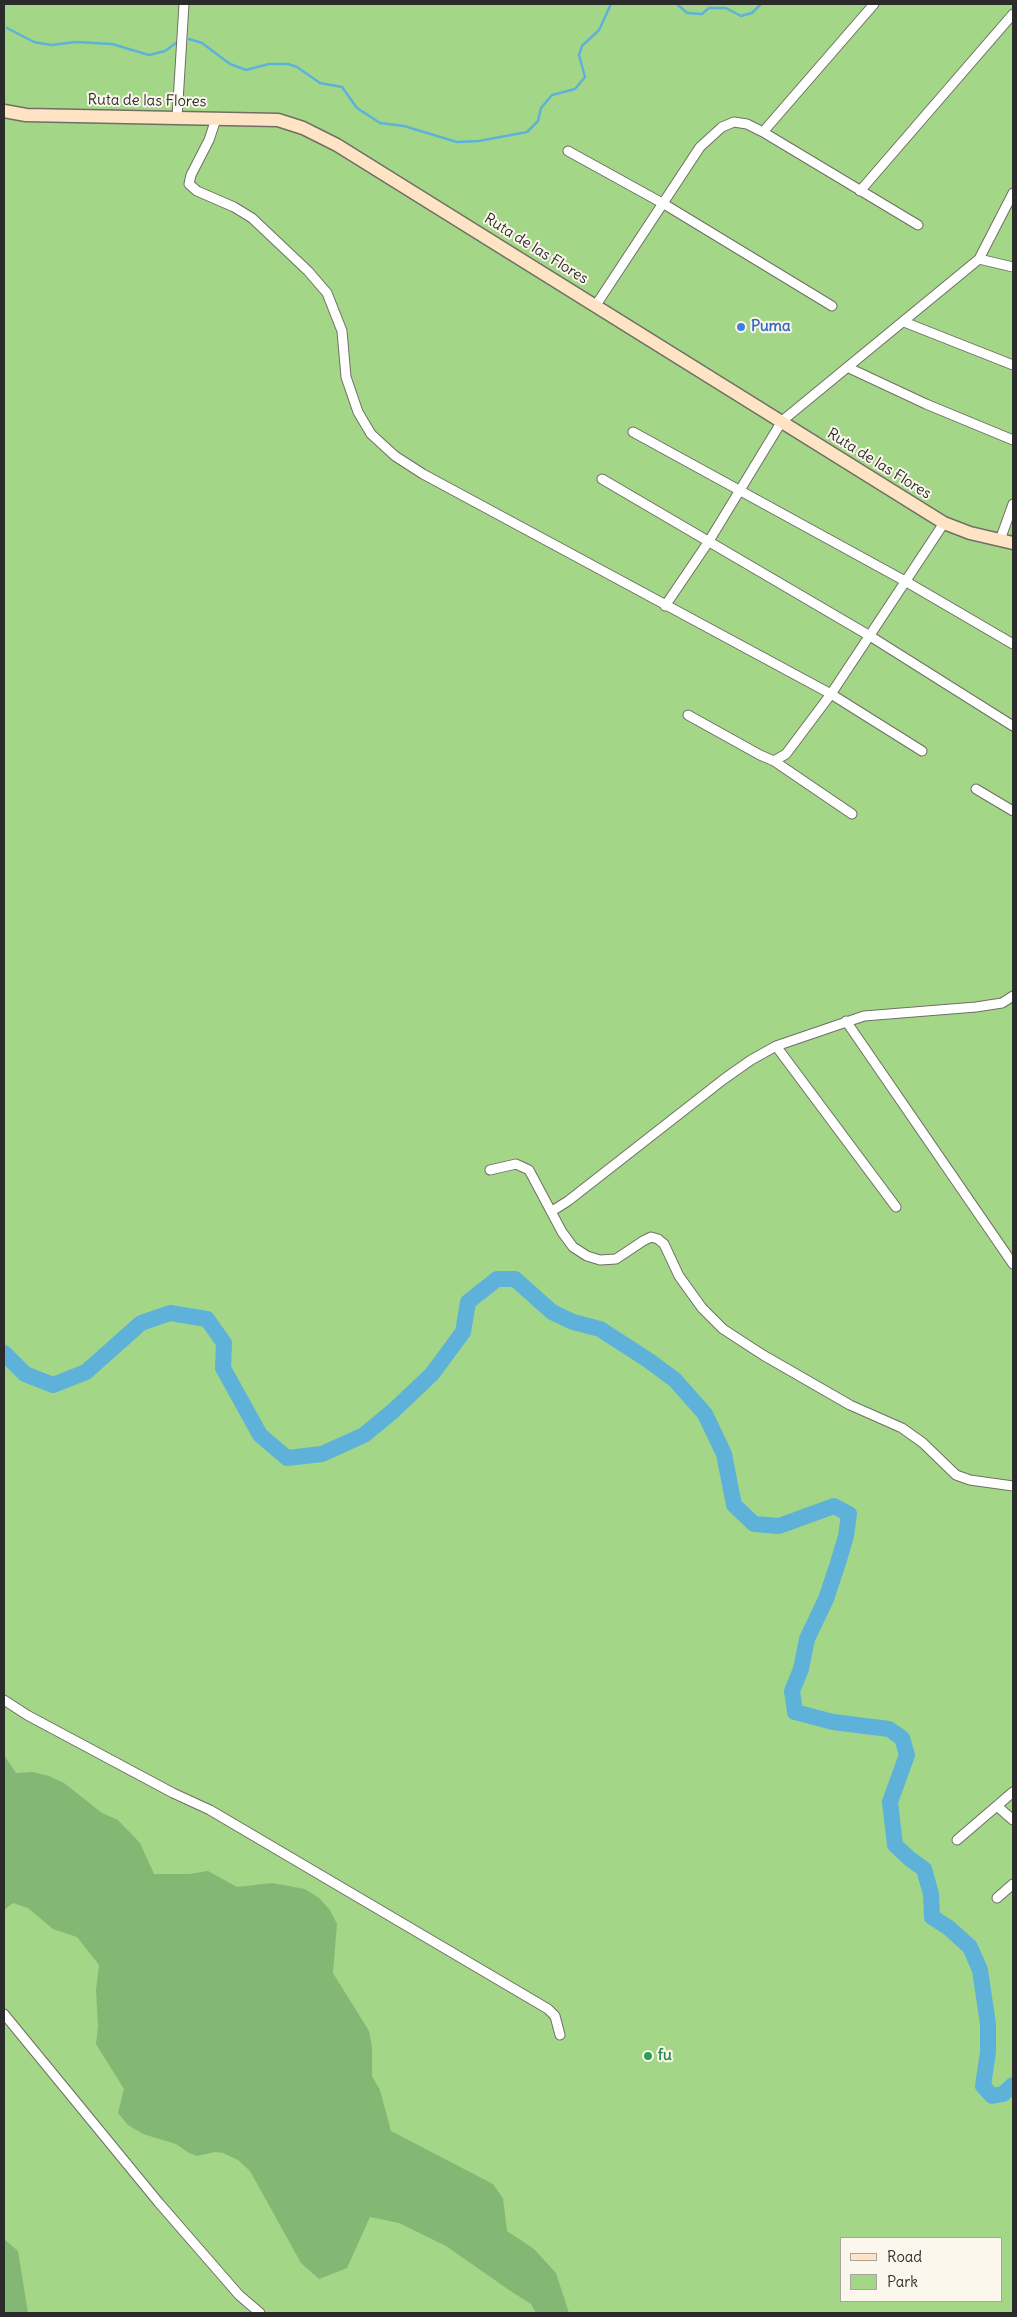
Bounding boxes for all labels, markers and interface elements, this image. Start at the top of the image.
street label: Ruta de las Flores [87,91,207,111]
street label: Ruta de las Flores [481,210,591,288]
place label: Puma [751,318,790,336]
marker: Puma [735,321,747,333]
street label: Ruta de las Flores [824,425,934,503]
place label: fu [658,2047,672,2065]
marker: fu [642,2050,654,2062]
legend [840,2237,1002,2302]
text: Road [887,2247,922,2266]
text: Park [887,2272,918,2291]

